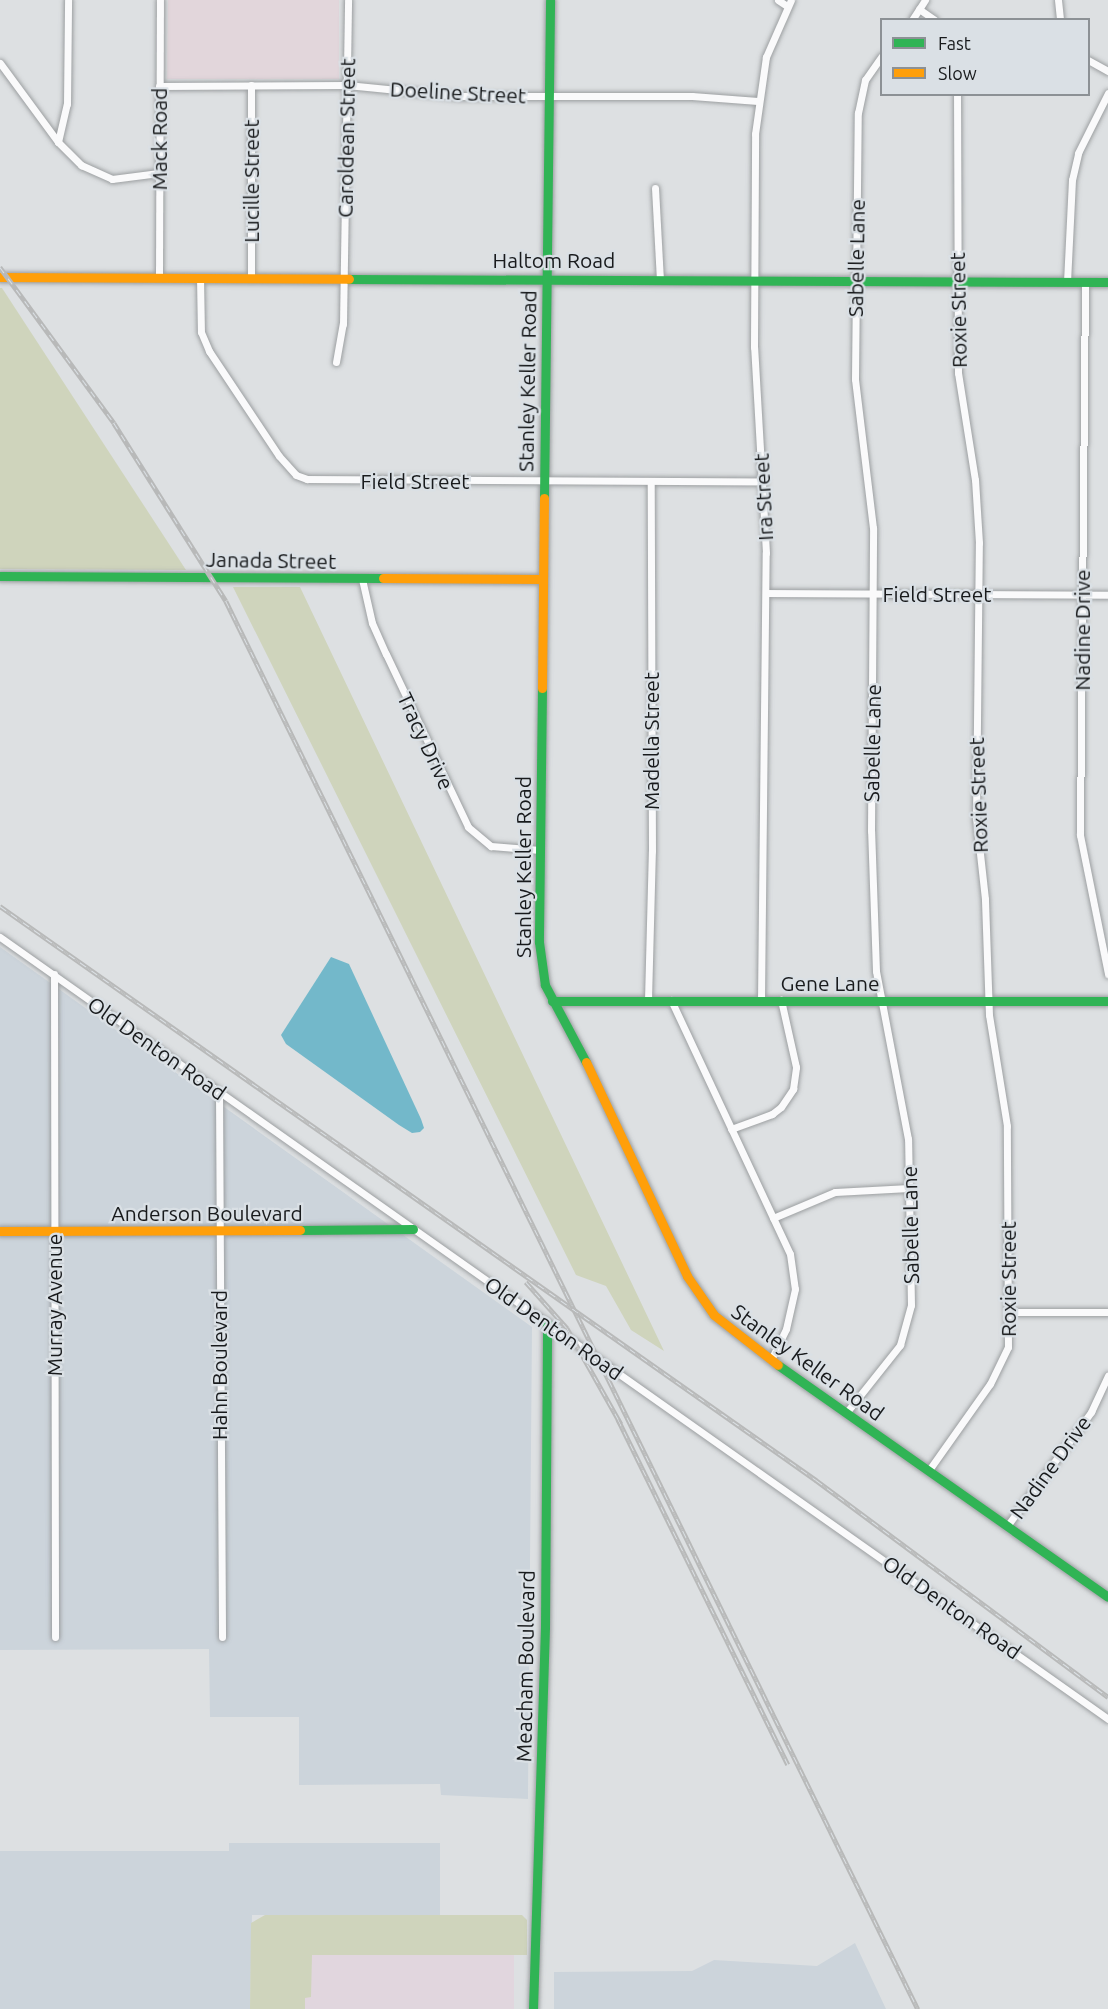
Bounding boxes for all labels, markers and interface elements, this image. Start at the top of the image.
legend [880,18,1090,96]
text: Fast [938,33,971,53]
street label: Caroldean Street [332,58,360,218]
text: Slow [938,63,977,83]
street label: Doeline Street [389,76,527,108]
street label: Mack Road [146,88,172,190]
street label: Lucille Street [238,119,264,243]
street label: Sabelle Lane [842,199,870,317]
street label: Haltom Road [493,247,615,273]
street label: Roxie Street [944,252,972,368]
street label: Stanley Keller Road [513,290,541,472]
street label: Ira Street [748,453,778,541]
street label: Field Street [361,468,469,494]
street label: Janada Street [206,546,336,574]
street label: Nadine Drive [1069,569,1095,691]
street label: Field Street [883,581,991,607]
street label: Madella Street [638,672,664,810]
street label: Sabelle Lane [858,684,886,802]
street label: Tracy Drive [393,688,459,794]
street label: Roxie Street [963,737,993,853]
street label: Stanley Keller Road [510,776,536,958]
street label: Gene Lane [781,970,879,996]
street label: Old Denton Road [83,991,231,1105]
street label: Sabelle Lane [896,1166,924,1284]
street label: Anderson Boulevard [111,1200,303,1226]
street label: Roxie Street [995,1221,1021,1337]
street label: Murray Avenue [41,1234,67,1376]
street label: Old Denton Road [480,1271,628,1385]
street label: Hahn Boulevard [206,1290,232,1440]
street label: Stanley Keller Road [727,1298,889,1426]
street label: Nadine Drive [1004,1411,1096,1523]
street label: Old Denton Road [878,1550,1026,1664]
street label: Meacham Boulevard [511,1570,539,1762]

